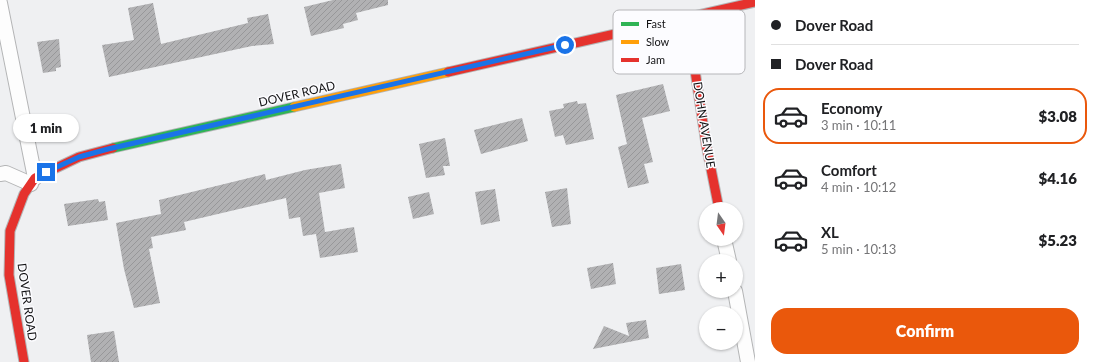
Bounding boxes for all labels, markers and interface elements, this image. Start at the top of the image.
legend [613,10,745,74]
text: Dover Road [795,16,873,34]
text: Fast [646,17,666,30]
text: Slow [646,35,670,48]
route start [556,36,574,54]
text: Jam [646,53,665,66]
text: Dover Road [795,55,873,73]
street label: DOVER ROAD [257,77,337,110]
street label: DOHN AVENUE [690,81,719,169]
icon: car [773,98,809,134]
text: Economy [821,99,882,117]
text: $3.08 [1039,107,1077,125]
callout: 1 min [13,114,79,142]
text: 3 min · 10:11 [821,117,896,133]
text: 1 min [30,120,62,136]
icon: car [773,160,809,196]
text: Comfort [821,161,877,179]
route end [37,163,55,181]
text: $4.16 [1039,169,1077,187]
text: 4 min · 10:12 [821,179,896,195]
north arrow [699,202,743,246]
map controls [699,202,743,350]
icon: car [773,222,809,258]
text: XL [821,223,839,241]
text: $5.23 [1039,231,1077,249]
text: 5 min · 10:13 [821,241,896,257]
button: + [699,254,743,298]
street label: DOVER ROAD [15,262,40,342]
button: − [699,306,743,350]
button: Confirm [771,308,1079,354]

